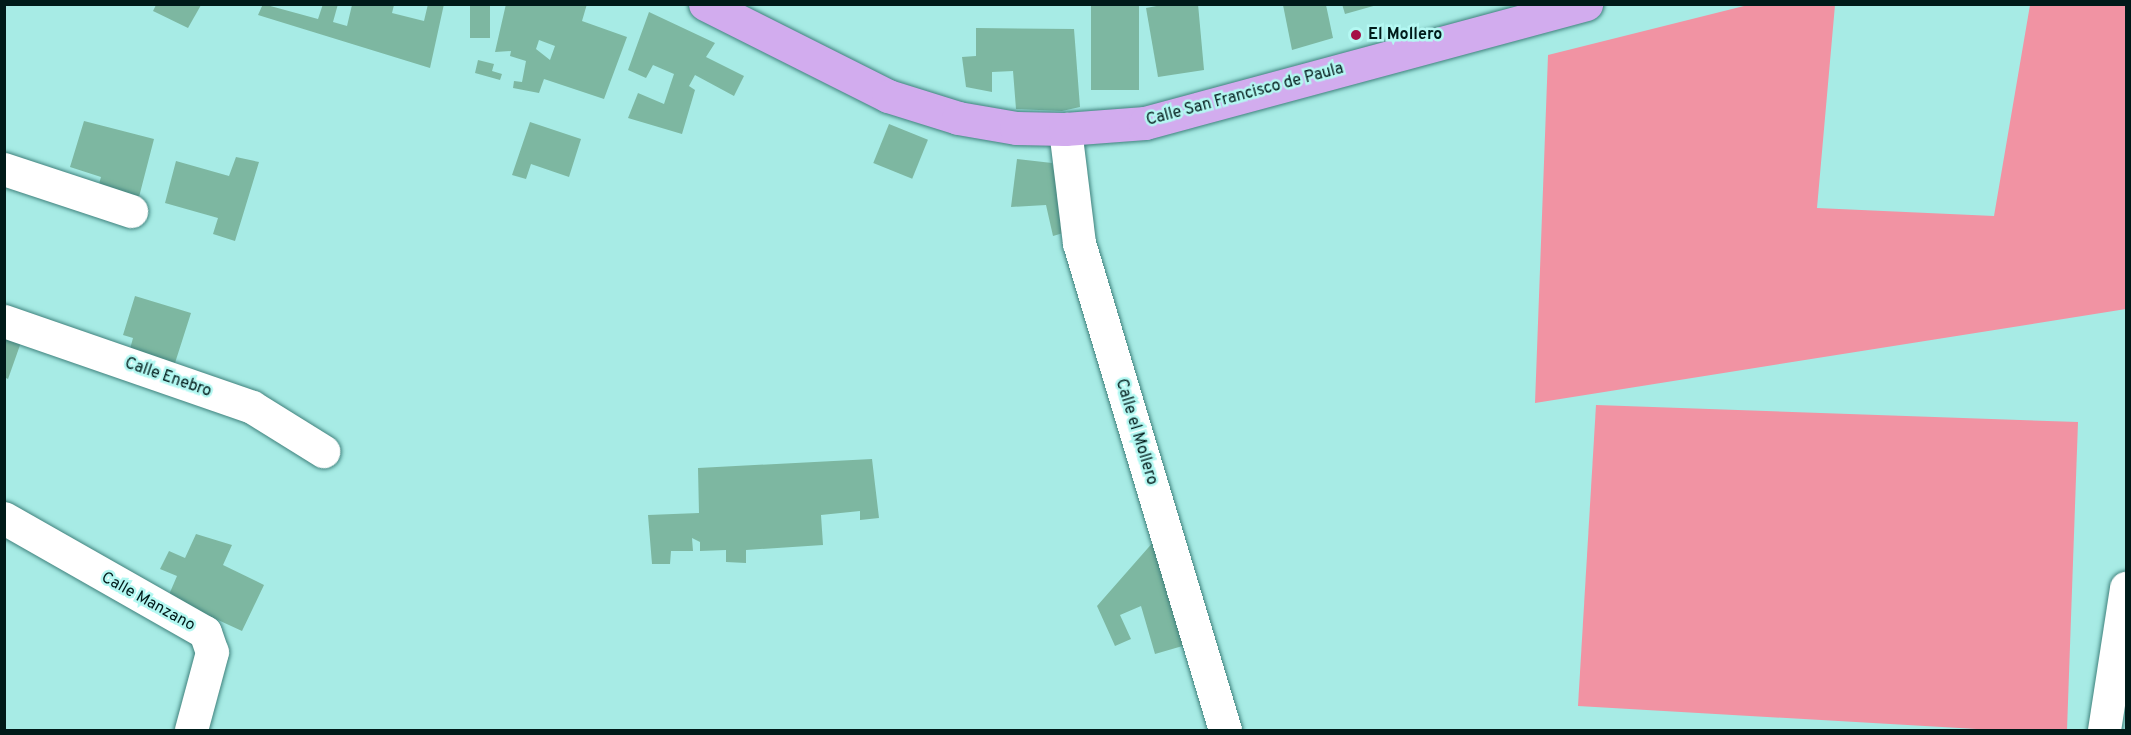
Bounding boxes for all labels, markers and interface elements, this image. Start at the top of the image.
place label: El Mollero [1368,25,1442,45]
marker: El Mollero [1349,28,1363,42]
street label: Calle San Francisco de Paula [1144,59,1346,131]
street label: Calle Enebro [122,354,214,402]
street label: Calle el Mollero [1111,377,1161,487]
street label: Calle Manzano [98,568,198,636]

